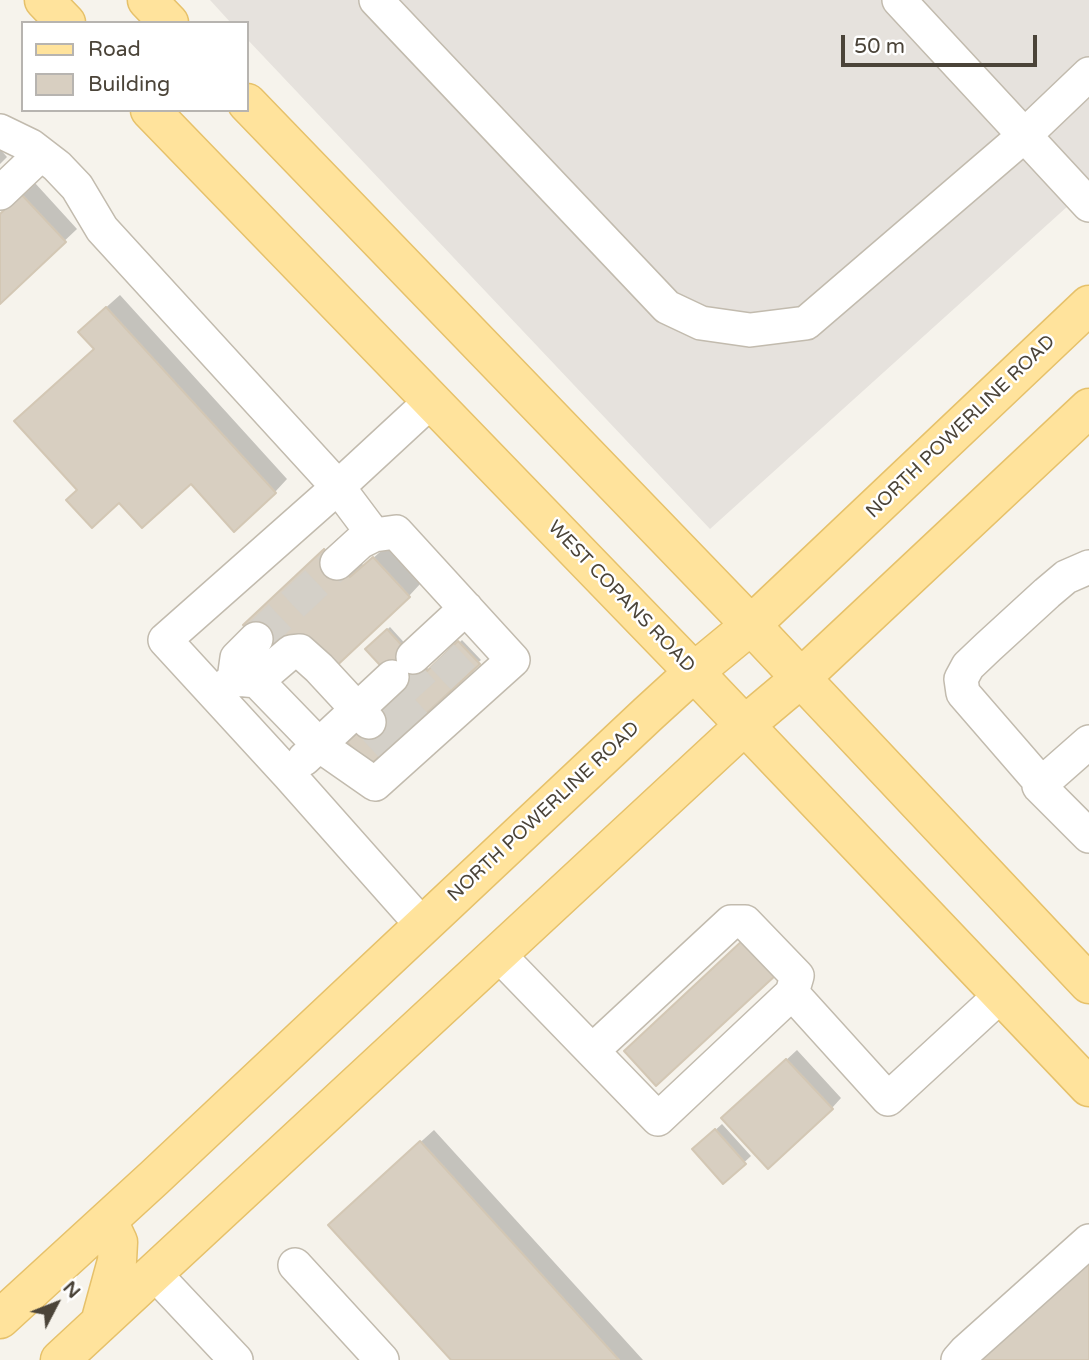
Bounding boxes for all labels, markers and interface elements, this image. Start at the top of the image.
legend [21,21,248,112]
scale bar [844,21,1040,65]
text: 50 m [854,34,905,59]
text: Road [88,37,141,62]
text: Building [88,72,170,97]
street label: NORTH POWERLINE ROAD [862,331,1060,523]
street label: WEST COPANS ROAD [543,516,699,678]
street label: NORTH POWERLINE ROAD [443,717,645,907]
north arrow [21,1269,91,1339]
text: N [58,1277,85,1303]

